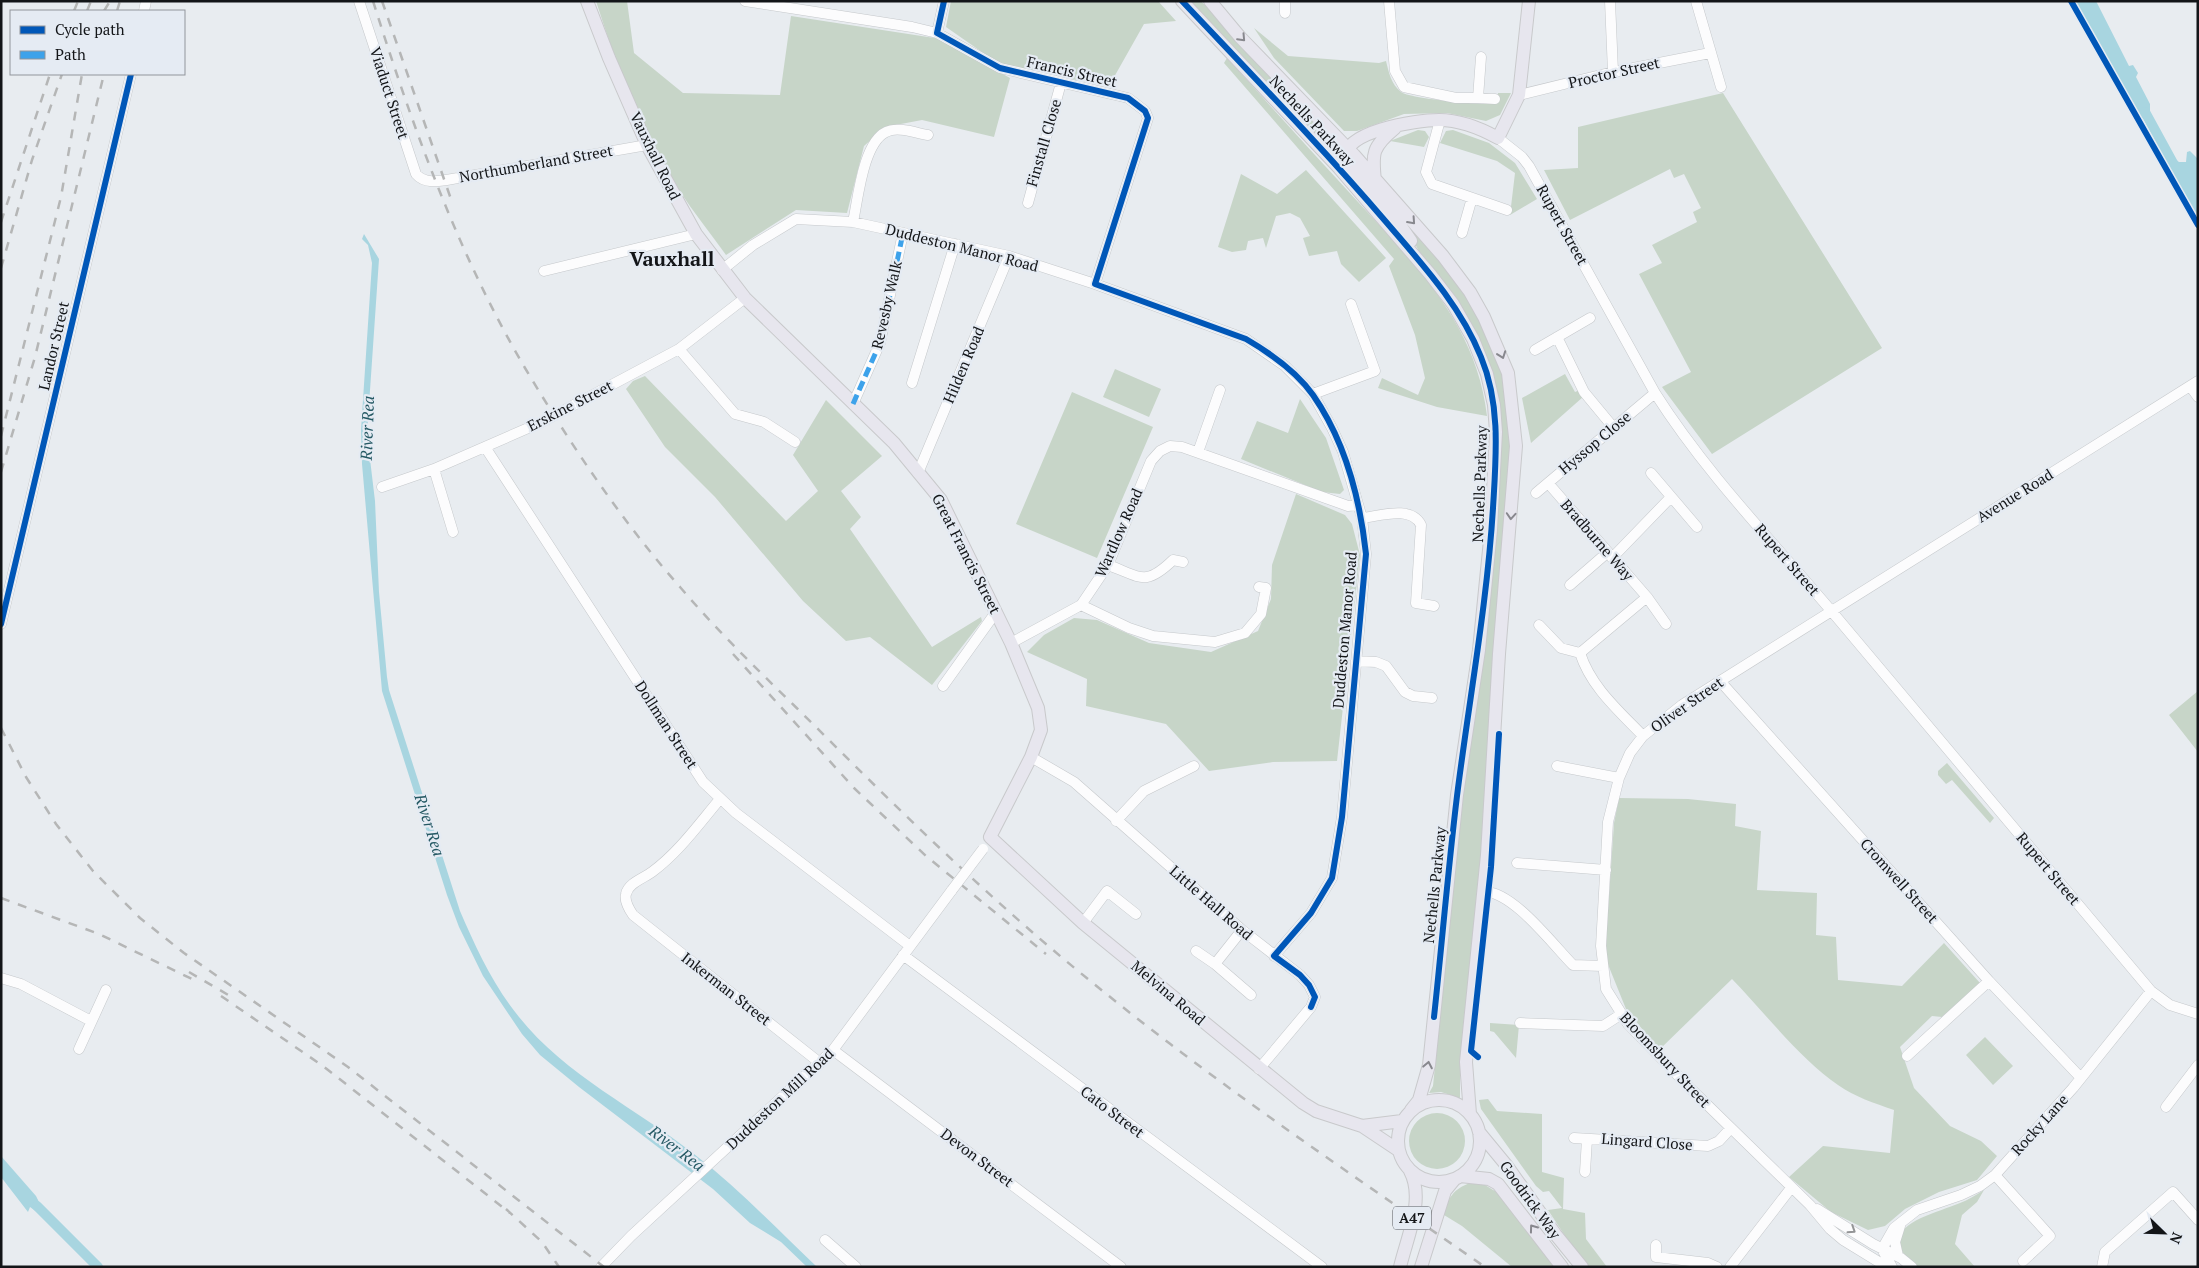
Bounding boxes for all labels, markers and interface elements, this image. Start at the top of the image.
legend [10,10,185,75]
text: Cycle path [55,19,125,39]
one-way arrow [1236,33,1245,42]
text: Path [55,44,86,64]
street label: Viaduct Street [366,44,414,142]
street label: Francis Street [1025,51,1120,91]
street label: Proctor Street [1566,52,1662,92]
street label: Nechells Parkway [1265,71,1360,170]
street label: Finstall Close [1021,97,1065,189]
street label: Vauxhall Road [626,108,686,203]
street label: Northumberland Street [458,140,615,186]
street label: Rupert Street [1533,181,1593,269]
one-way arrow [1406,216,1415,225]
street label: Duddeston Manor Road [884,218,1041,276]
district label: Vauxhall [630,245,715,272]
street label: Revesby Walk [866,258,906,351]
street label: Landor Street [33,299,73,392]
street label: Hilden Road [938,323,988,406]
one-way arrow [1496,350,1506,359]
street label: Erskine Street [523,375,616,435]
water label: River Rea [355,395,379,462]
street label: Hyssop Close [1554,406,1635,478]
street label: Nechells Parkway [1467,425,1491,543]
street label: Avenue Road [1973,464,2056,526]
street label: Wardlow Road [1090,485,1147,580]
street label: Great Francis Street [928,490,1006,617]
street label: Bradburne Way [1557,494,1639,585]
one-way arrow [1506,512,1517,520]
street label: Rupert Street [1751,519,1825,600]
street label: Duddeston Manor Road [1327,551,1361,709]
street label: Oliver Street [1646,672,1727,737]
street label: Dollman Street [631,677,703,773]
water label: River Rea [409,790,450,859]
street label: Nechells Parkway [1418,825,1450,944]
street label: Rupert Street [2012,828,2085,909]
street label: Cromwell Street [1856,834,1943,927]
street label: Little Hall Road [1166,861,1258,944]
street label: Inkerman Street [678,947,776,1030]
street label: Melvina Road [1127,955,1210,1029]
street label: Bloomsbury Street [1616,1007,1716,1112]
street label: Duddeston Mill Road [721,1043,837,1153]
one-way arrow [1422,1061,1433,1070]
street label: Cato Street [1077,1081,1149,1142]
street label: Rocky Lane [2006,1089,2072,1159]
water label: River Rea [644,1119,709,1176]
street label: Devon Street [937,1123,1018,1191]
street label: Lingard Close [1601,1128,1693,1154]
street label: Goodrick Way [1496,1156,1566,1243]
road number: A47 [1393,1206,1431,1230]
north arrow [2139,1208,2189,1258]
one-way arrow [1530,1224,1539,1234]
one-way arrow [1846,1224,1856,1233]
text: N [2165,1230,2187,1247]

